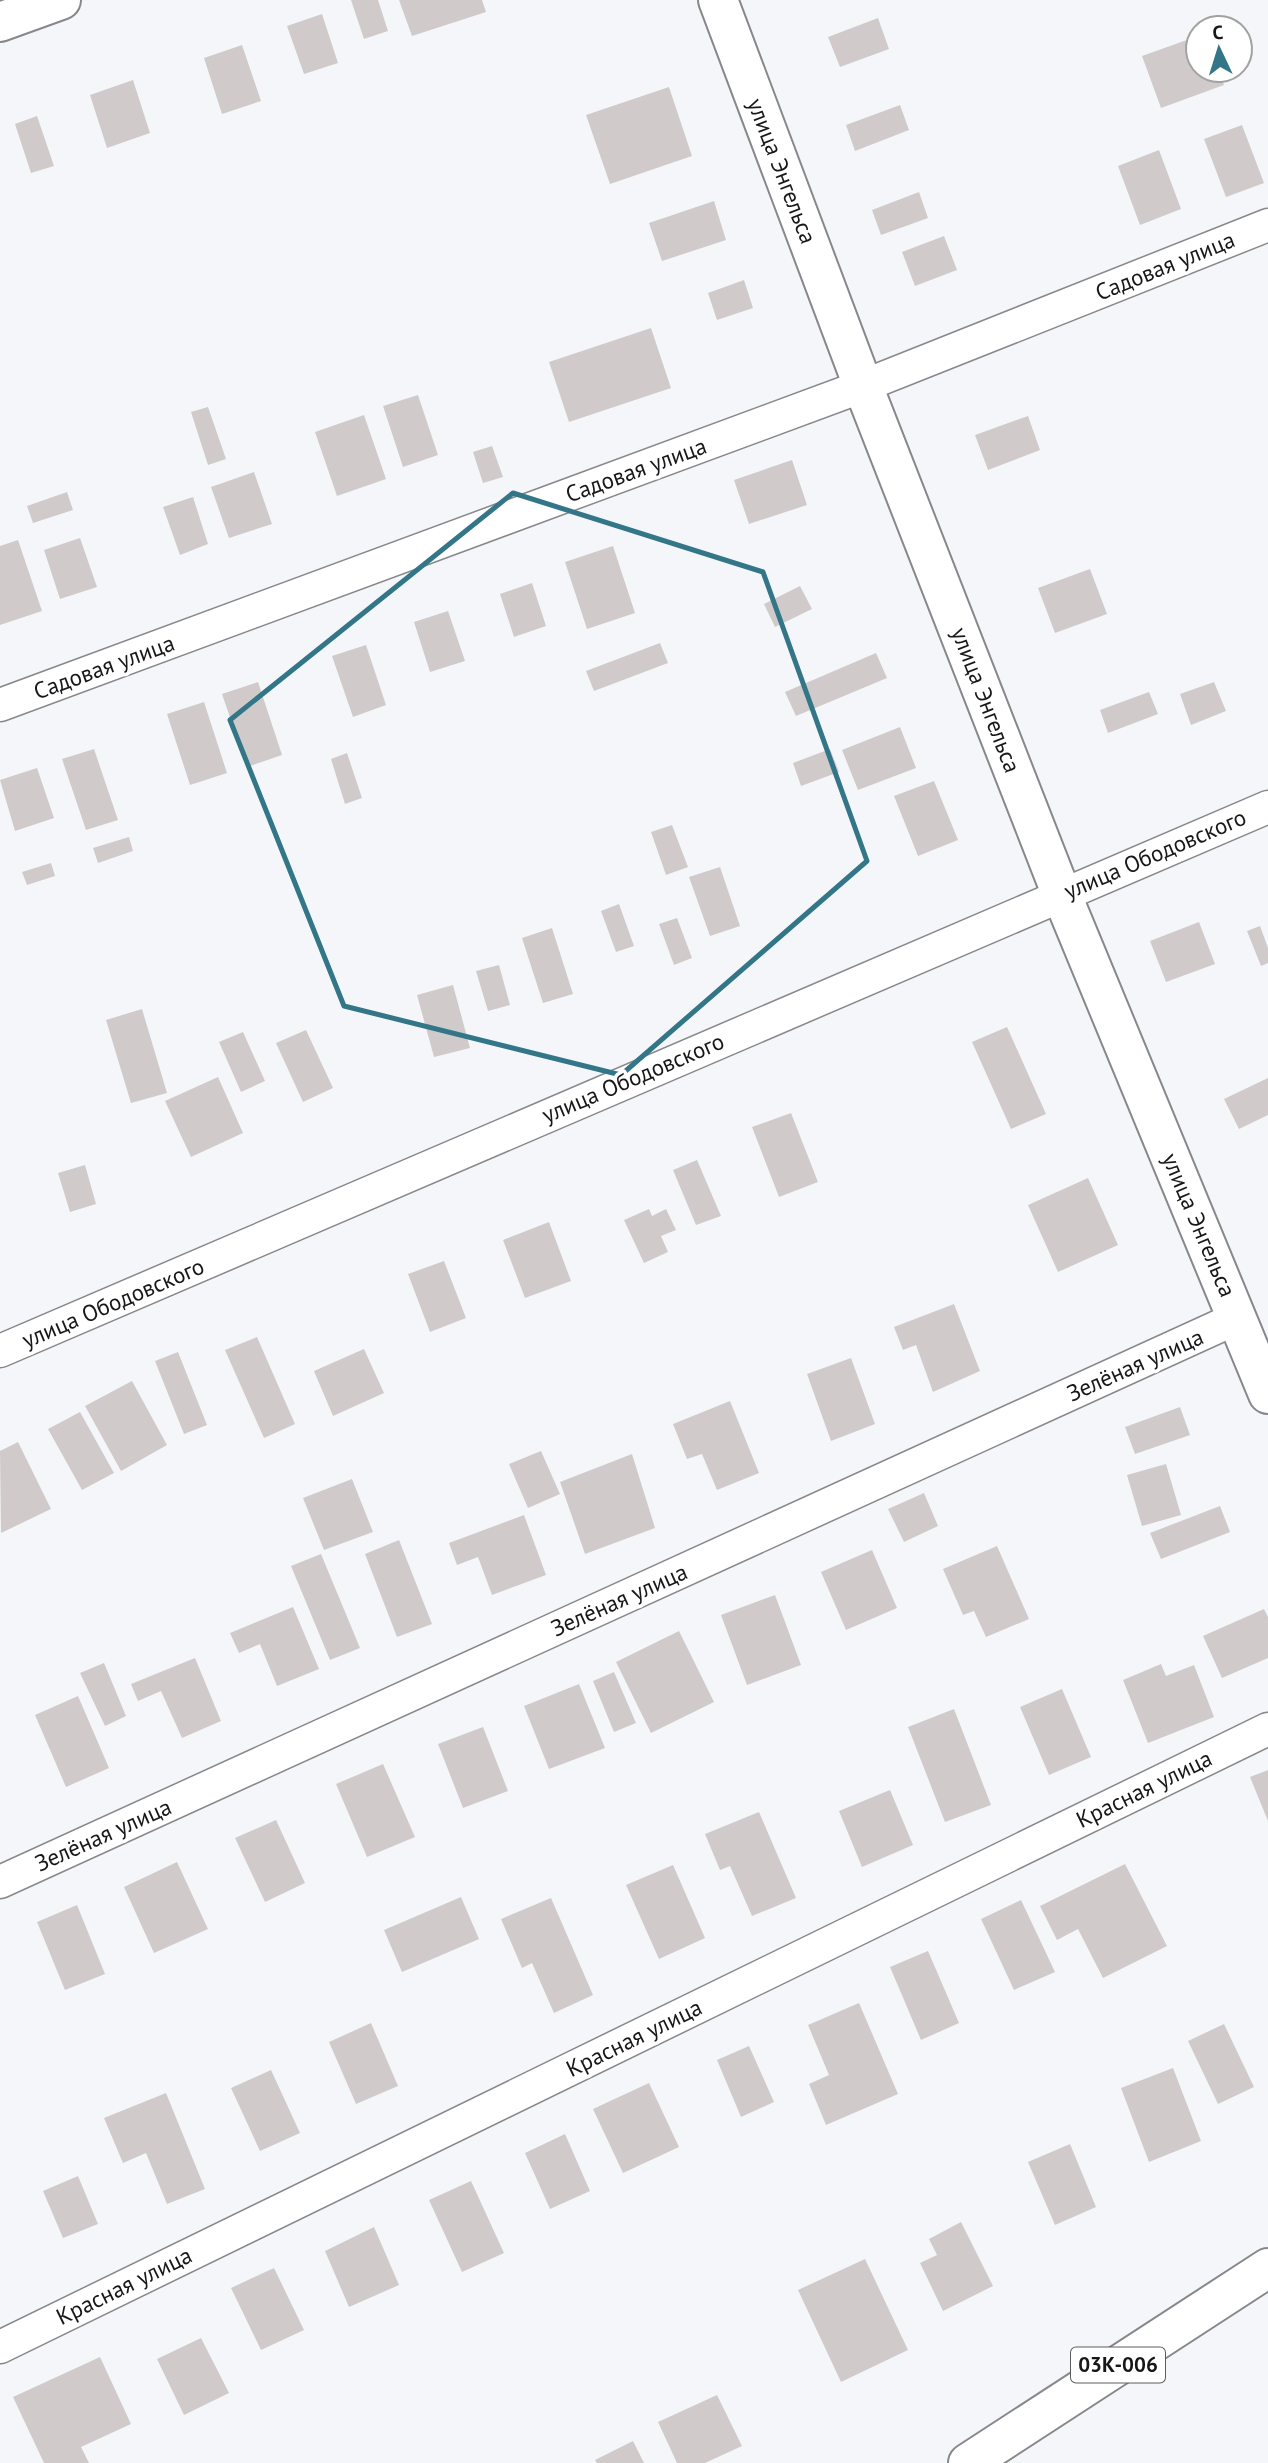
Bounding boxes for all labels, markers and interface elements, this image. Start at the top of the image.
north arrow [1184,14,1254,84]
text: С [1212,20,1224,44]
street label: улица Энгельса [741,94,823,248]
street label: Садовая улица [1091,224,1239,307]
street label: Садовая улица [561,431,710,508]
street label: улица Энгельса [945,623,1027,777]
street label: Садовая улица [29,628,178,705]
street label: улица Ободовского [1059,802,1250,905]
street label: улица Ободовского [537,1026,728,1129]
street label: улица Энгельса [1156,1149,1243,1301]
street label: улица Ободовского [17,1251,208,1354]
street label: Зелёная улица [1062,1322,1208,1408]
street label: Зелёная улица [546,1557,692,1643]
street label: Красная улица [1071,1743,1217,1834]
street label: Зелёная улица [30,1792,176,1878]
street label: Красная улица [561,1992,707,2083]
street label: Красная улица [51,2240,197,2331]
road number: 03К-006 [1071,2348,1165,2382]

